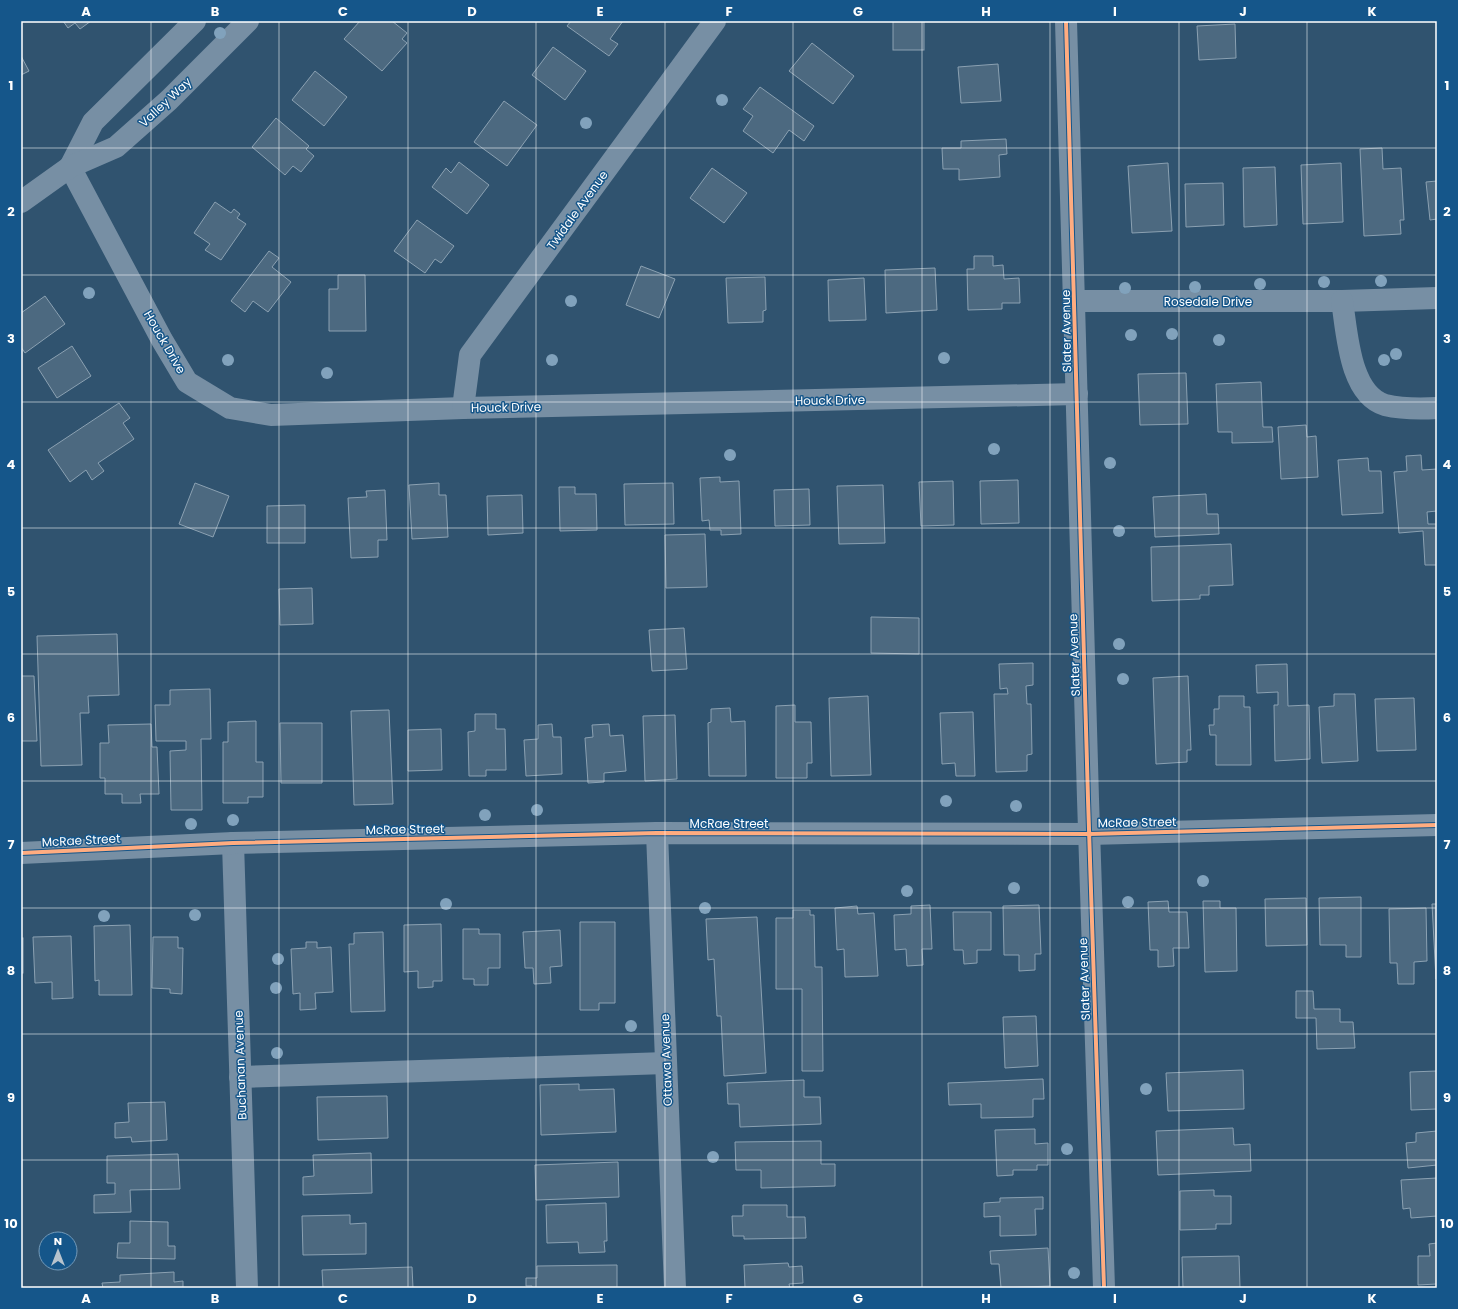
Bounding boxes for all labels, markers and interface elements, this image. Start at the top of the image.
text: A [81,2,91,21]
text: B [211,2,220,21]
text: C [338,2,348,21]
text: D [467,2,477,21]
text: E [596,2,604,21]
text: F [725,2,733,21]
text: G [853,2,863,21]
text: H [981,2,991,21]
text: I [1113,2,1117,21]
text: J [1239,2,1247,21]
text: K [1367,2,1377,21]
street label: Valley Way [135,73,195,131]
text: 1 [9,76,13,95]
text: 1 [1445,76,1449,95]
street label: Twidale Avenue [542,167,612,253]
text: 2 [7,202,15,221]
text: 2 [1443,202,1451,221]
street label: Slater Avenue [1057,290,1075,372]
street label: Rosedale Drive [1164,293,1252,310]
street label: Houck Drive [140,307,190,377]
text: 3 [7,329,15,348]
text: 3 [1443,329,1451,348]
street label: Houck Drive [795,391,865,409]
street label: Houck Drive [471,398,541,416]
text: 4 [7,455,16,474]
text: 4 [1443,455,1452,474]
text: 5 [7,582,15,601]
text: 5 [1443,582,1451,601]
street label: Slater Avenue [1064,613,1084,697]
text: 6 [7,708,15,727]
text: 6 [1443,708,1451,727]
street label: McRae Street [1097,813,1177,831]
street label: McRae Street [690,815,768,832]
street label: McRae Street [365,820,445,838]
street label: McRae Street [41,829,121,851]
text: 7 [8,835,15,854]
text: 7 [1444,835,1451,854]
street label: Slater Avenue [1074,937,1094,1021]
text: 8 [7,961,15,980]
text: 8 [1443,961,1451,980]
street label: Buchanan Avenue [230,1010,250,1120]
street label: Ottawa Avenue [656,1013,676,1107]
text: 9 [7,1088,15,1107]
text: 9 [1443,1088,1451,1107]
text: 10 [4,1214,18,1233]
text: 10 [1440,1214,1454,1233]
north arrow [38,1231,78,1271]
text: N [54,1233,62,1249]
text: A [81,1289,91,1308]
text: B [211,1289,220,1308]
text: C [338,1289,348,1308]
text: D [467,1289,477,1308]
text: E [596,1289,604,1308]
text: F [725,1289,733,1308]
text: G [853,1289,863,1308]
text: H [981,1289,991,1308]
text: I [1113,1289,1117,1308]
text: J [1239,1289,1247,1308]
text: K [1367,1289,1377,1308]

